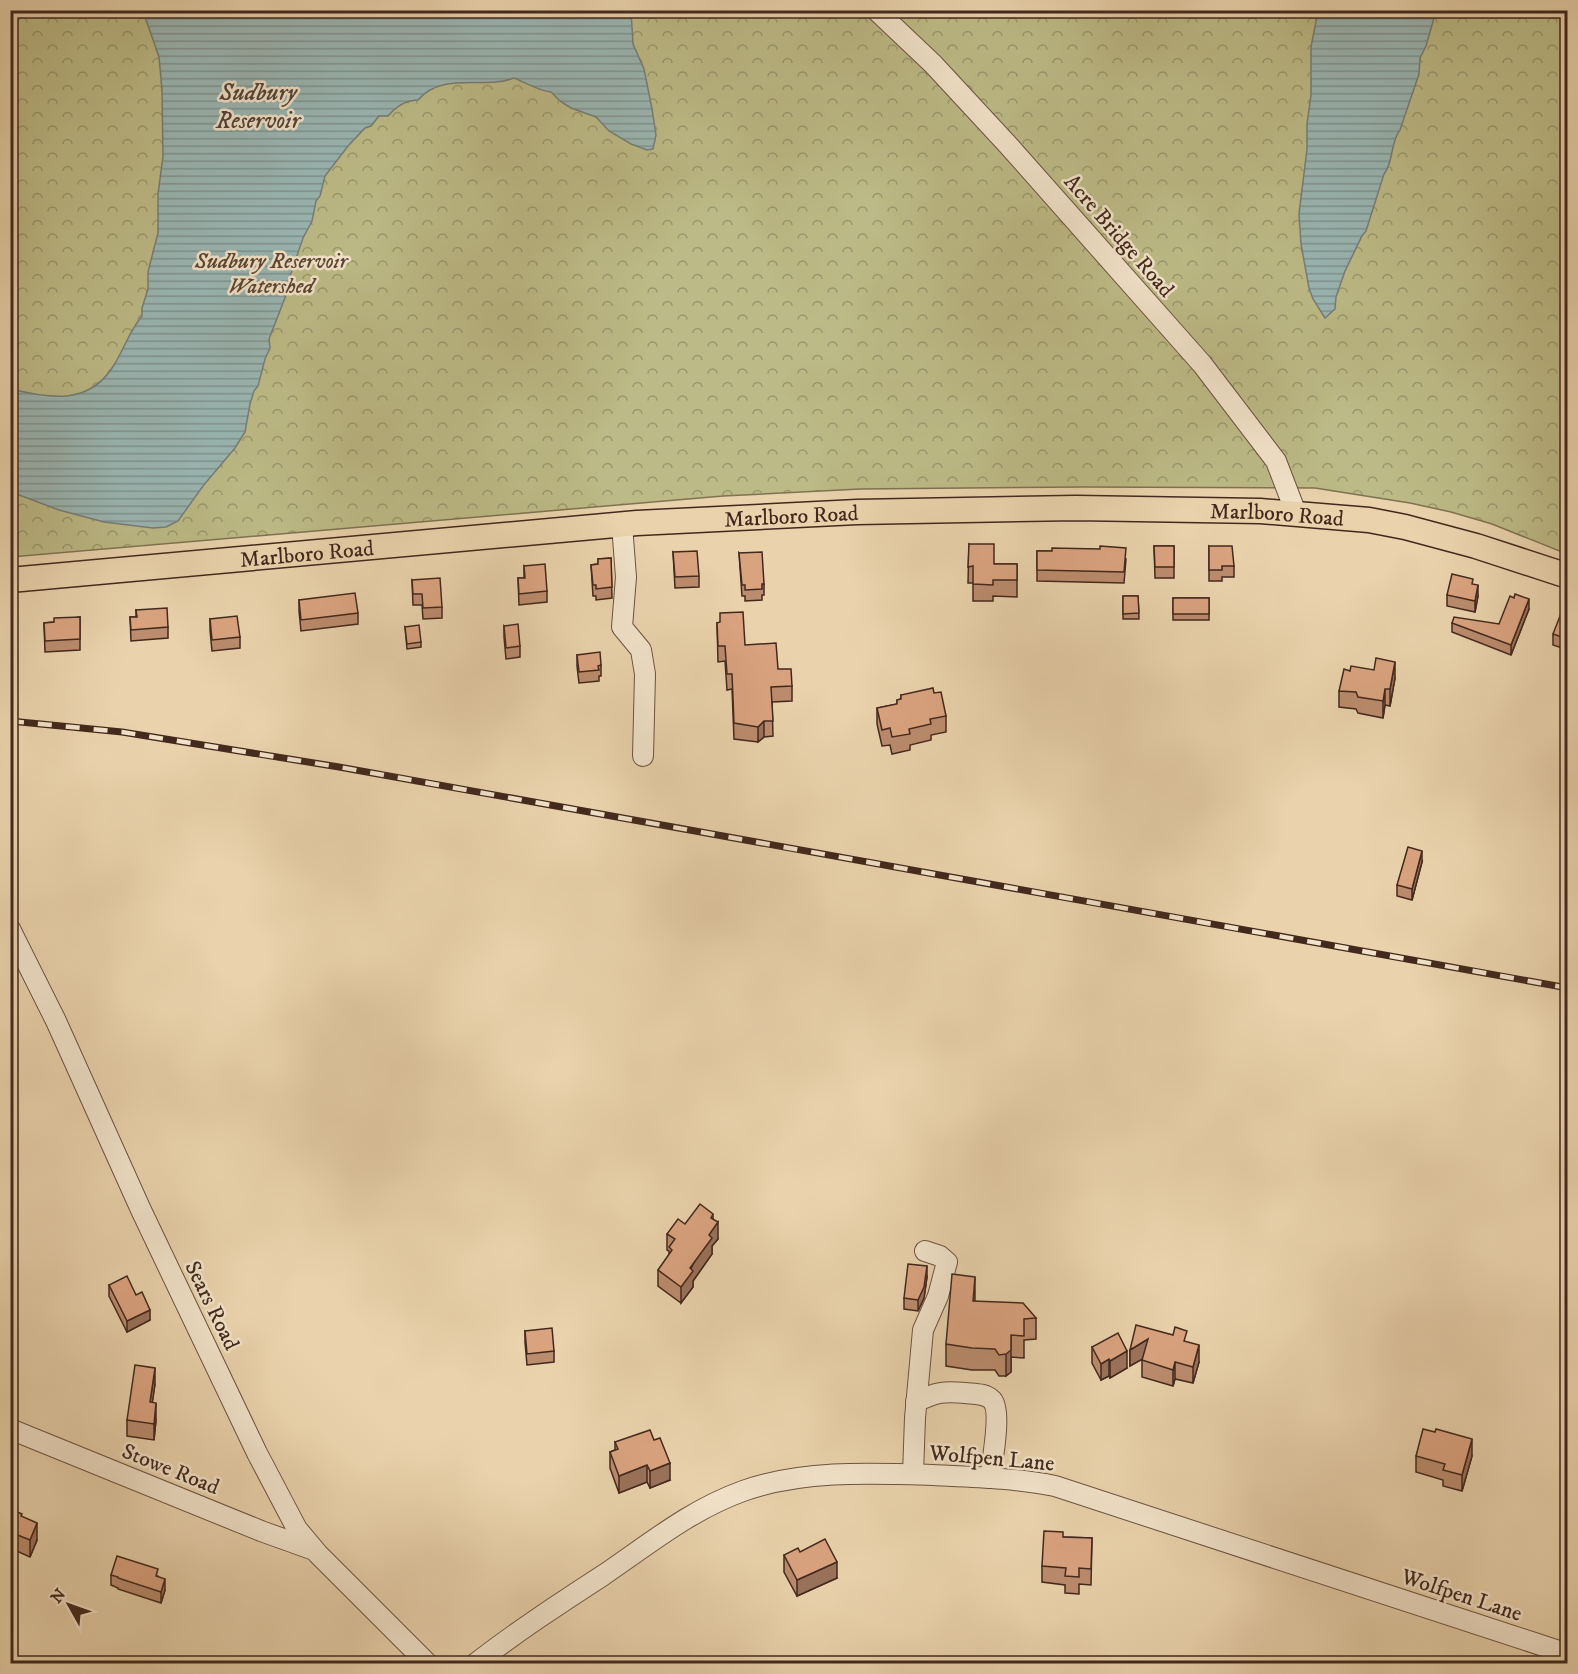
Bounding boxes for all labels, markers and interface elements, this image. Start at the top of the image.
water label: Sudbury Reservoir [215,78,302,136]
street label: Acre Bridge Road [1058,169,1180,303]
park label: Sudbury Reservoir Watershed [194,248,349,300]
street label: Marlboro Road [1210,498,1345,533]
street label: Marlboro Road [724,500,859,534]
street label: Marlboro Road [239,535,375,574]
street label: Sears Road [179,1257,245,1355]
street label: Stowe Road [118,1438,223,1501]
street label: Wolfpen Lane [927,1439,1056,1477]
street label: Wolfpen Lane [1397,1563,1525,1628]
north arrow [39,1575,99,1635]
text: N [46,1585,70,1607]

